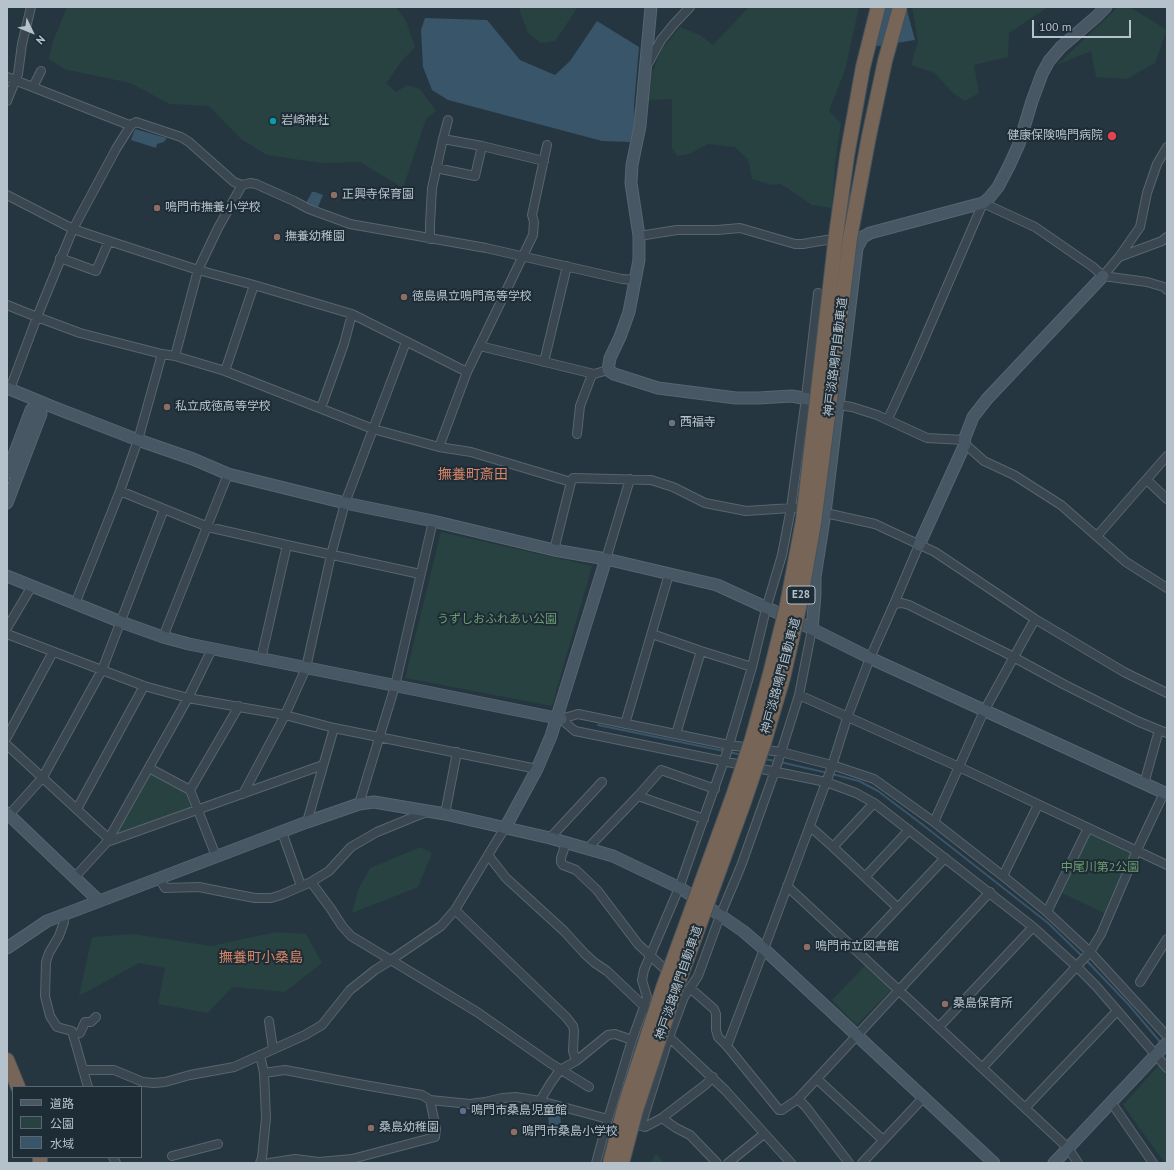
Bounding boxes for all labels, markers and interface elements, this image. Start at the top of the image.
north arrow [12,12,52,52]
scale bar [1034,12,1133,38]
text: 100 m [1039,19,1072,34]
text: N [33,33,48,48]
place label: 岩崎神社 [281,114,329,128]
marker: 岩崎神社 [268,116,278,126]
place label: 健康保険鳴門病院 [1007,129,1103,143]
marker: 健康保険鳴門病院 [1106,130,1118,142]
place label: 正興寺保育園 [342,188,414,202]
marker: 正興寺保育園 [329,190,339,200]
place label: 鳴門市撫養小学校 [165,201,261,215]
marker: 鳴門市撫養小学校 [152,203,162,213]
place label: 撫養幼稚園 [285,230,345,244]
marker: 撫養幼稚園 [272,232,282,242]
place label: 徳島県立鳴門高等学校 [412,290,532,304]
marker: 徳島県立鳴門高等学校 [399,292,409,302]
street label: 神戸淡路鳴門自動車道 [822,297,850,417]
place label: 私立成徳高等学校 [175,400,271,414]
marker: 私立成徳高等学校 [162,402,172,412]
place label: 西福寺 [680,416,716,430]
marker: 西福寺 [667,418,677,428]
district label: 撫養町斎田 [438,467,508,483]
road number: E28 [787,586,815,604]
park label: うずしおふれあい公園 [437,613,557,627]
street label: 神戸淡路鳴門自動車道 [759,616,803,736]
park label: 中尾川第2公園 [1061,861,1139,875]
street label: 神戸淡路鳴門自動車道 [653,924,705,1042]
place label: 鳴門市立図書館 [815,940,899,954]
marker: 鳴門市立図書館 [802,942,812,952]
district label: 撫養町小桑島 [219,950,303,966]
place label: 桑島保育所 [953,997,1013,1011]
marker: 桑島保育所 [940,999,950,1009]
legend [12,1086,142,1158]
text: 道路 [50,1096,74,1111]
place label: 鳴門市桑島児童館 [471,1104,567,1118]
marker: 鳴門市桑島児童館 [458,1106,468,1116]
text: 公園 [50,1116,74,1131]
place label: 桑島幼稚園 [379,1121,439,1135]
marker: 桑島幼稚園 [366,1123,376,1133]
place label: 鳴門市桑島小学校 [522,1125,618,1139]
marker: 鳴門市桑島小学校 [509,1127,519,1137]
text: 水域 [50,1136,74,1151]

